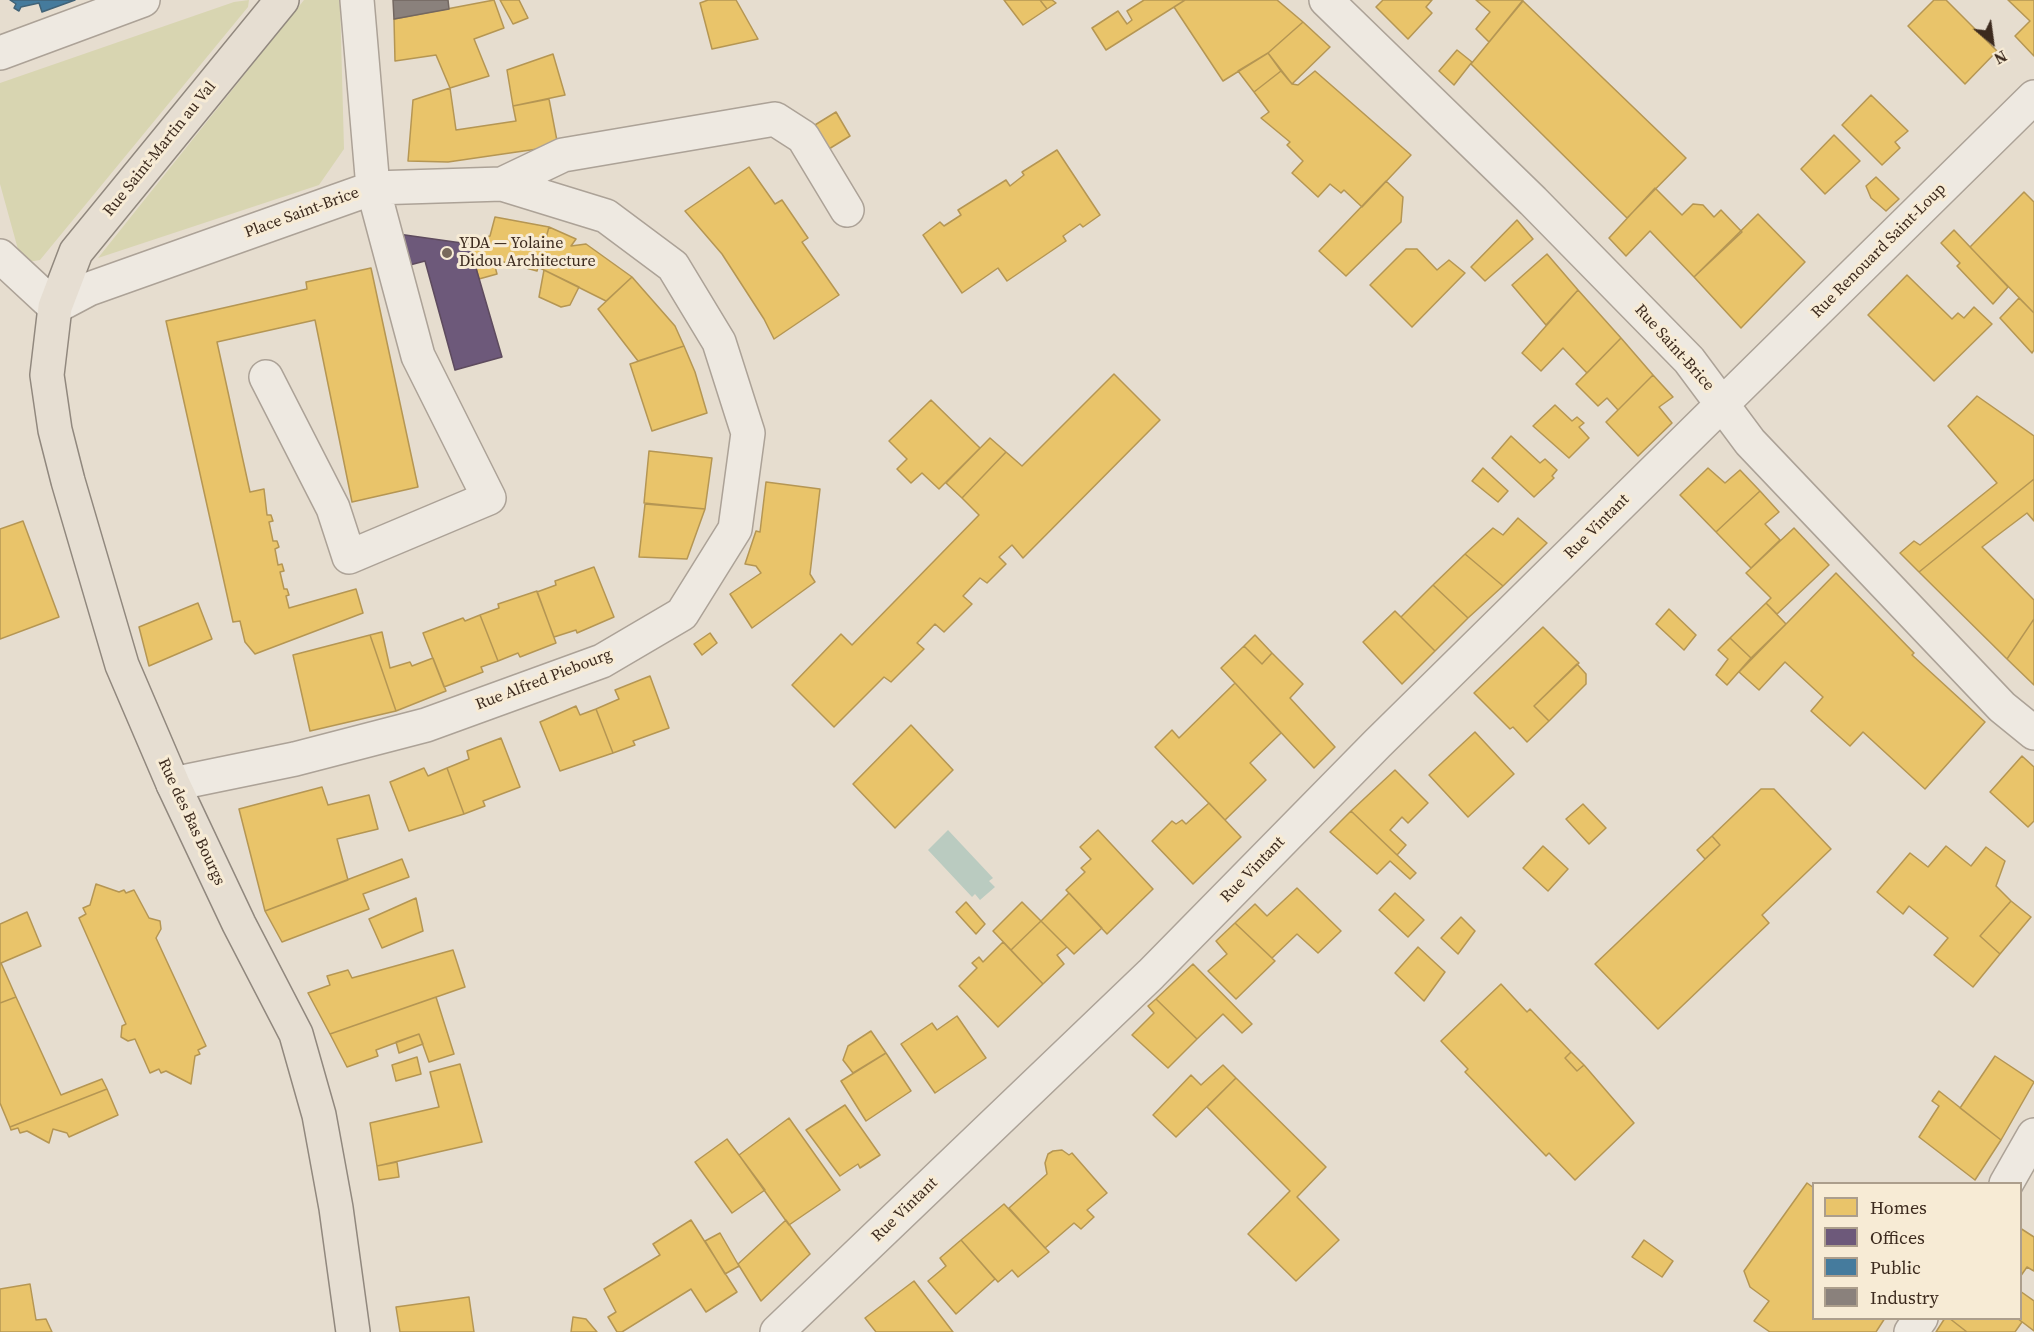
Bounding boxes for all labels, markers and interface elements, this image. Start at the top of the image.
north arrow [1962,12,2022,72]
text: N [1990,45,2011,70]
street label: Rue Saint-Martin au Val [100,78,220,220]
street label: Rue Renouard Saint-Loup [1808,180,1950,322]
street label: Place Saint-Brice [242,183,362,243]
place label: YDA — Yolaine Didou Architecture [459,234,596,272]
marker: YDA — Yolaine Didou Architecture [440,246,454,260]
street label: Rue Saint-Brice [1630,301,1718,395]
street label: Rue Vintant [1560,490,1634,564]
street label: Rue Alfred Piebourg [473,645,615,715]
street label: Rue des Bas Bourgs [153,755,229,889]
street label: Rue Vintant [1217,833,1289,907]
street label: Rue Vintant [868,1174,942,1246]
legend [1812,1182,2022,1320]
text: Homes [1870,1195,1927,1220]
text: Offices [1870,1225,1925,1250]
text: Public [1870,1255,1921,1280]
text: Industry [1870,1285,1939,1310]

